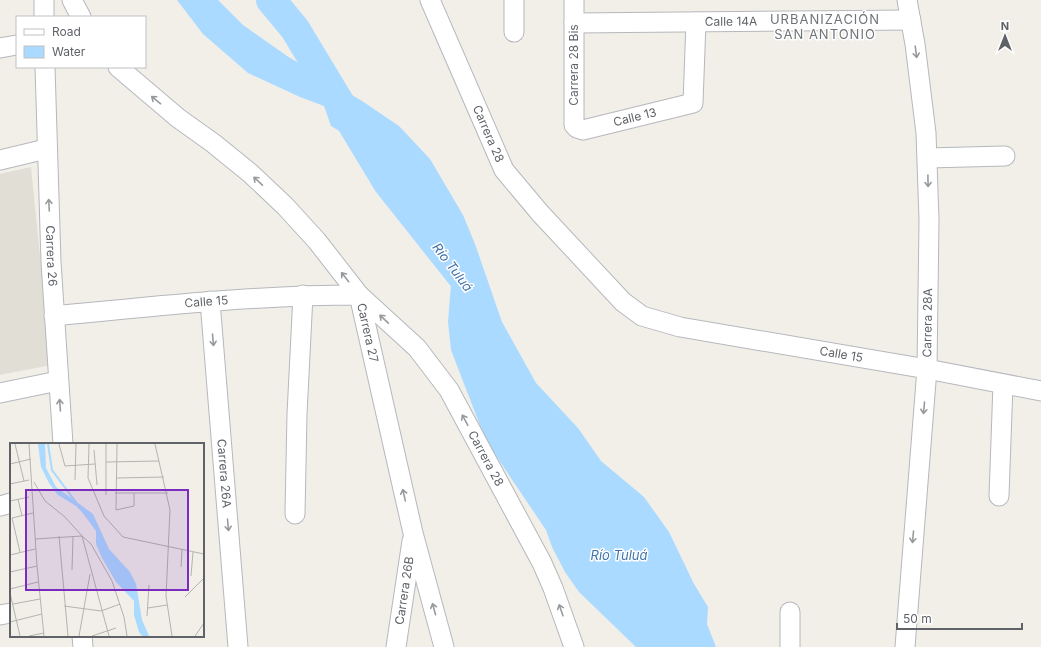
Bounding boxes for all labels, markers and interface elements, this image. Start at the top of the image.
district label: URBANIZACIÓN SAN ANTONIO [770,11,880,42]
street label: Calle 14A [705,13,757,29]
legend [16,16,146,68]
north arrow [985,16,1025,56]
text: N [1001,19,1009,33]
text: Road [52,24,81,39]
street label: Carrera 28 Bis [566,24,581,106]
text: Water [52,44,86,59]
one-way arrow [912,45,920,58]
one-way arrow [150,96,161,105]
street label: Carrera 28 [470,103,508,165]
street label: Calle 13 [612,104,658,129]
one-way arrow [924,174,932,187]
one-way arrow [253,176,263,186]
one-way arrow [45,199,52,212]
street label: Carrera 26 [43,225,61,287]
water label: Río Tuluá [429,239,477,295]
one-way arrow [341,272,349,283]
street label: Carrera 28A [919,288,935,358]
street label: Calle 15 [184,292,229,311]
street label: Carrera 27 [354,302,382,364]
one-way arrow [380,315,390,324]
one-way arrow [210,333,217,346]
street label: Calle 15 [819,343,864,365]
one-way arrow [56,399,63,412]
one-way arrow [920,401,927,414]
one-way arrow [460,414,468,426]
street label: Carrera 28 [465,428,507,489]
street label: Carrera 26A [214,438,235,509]
inset map [10,443,204,637]
one-way arrow [400,489,408,502]
one-way arrow [224,518,231,531]
one-way arrow [910,530,917,543]
water label: Río Tuluá [591,547,647,563]
street label: Carrera 26B [391,555,417,626]
one-way arrow [429,603,437,616]
one-way arrow [557,605,565,617]
scale bar [897,605,1022,631]
text: 50 m [903,611,932,626]

